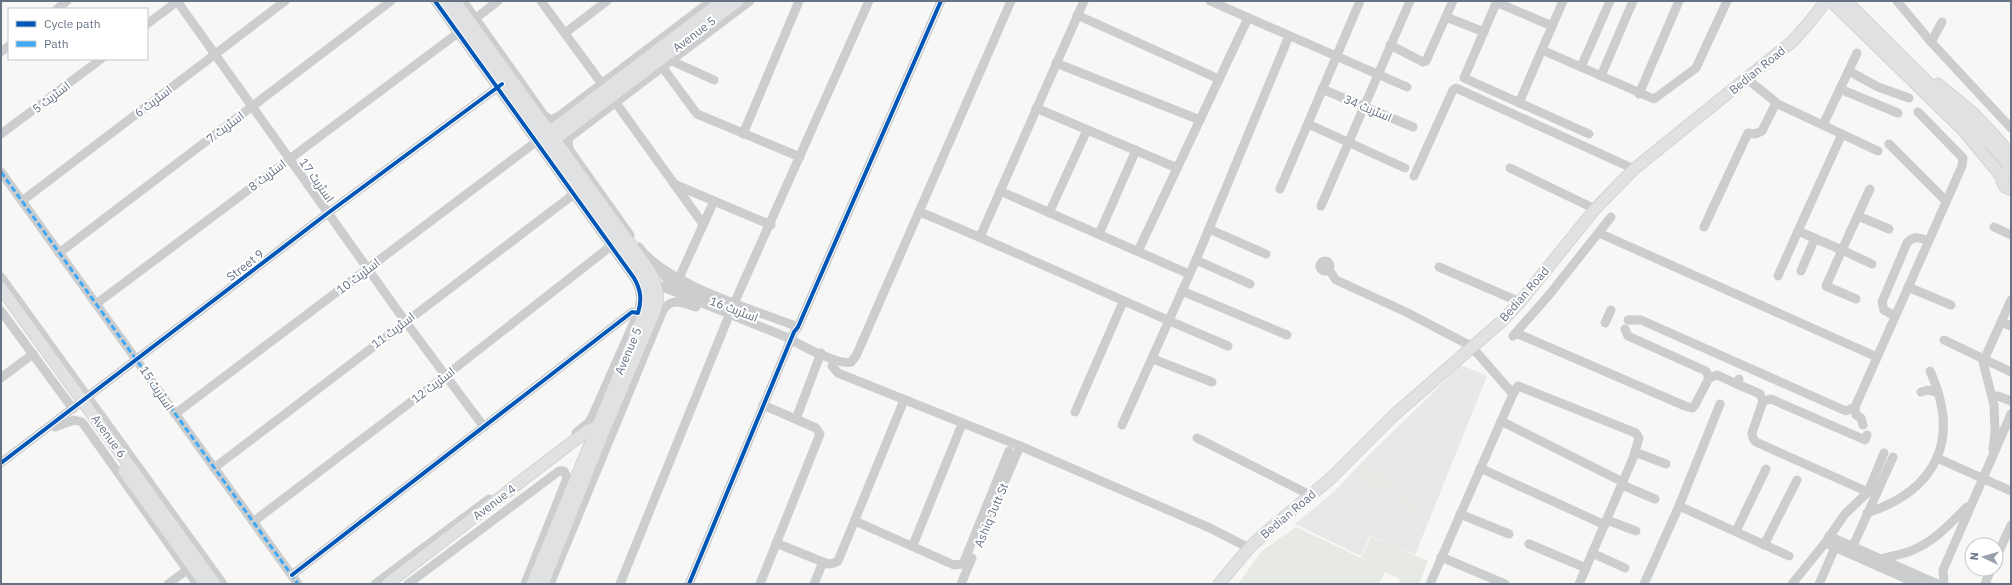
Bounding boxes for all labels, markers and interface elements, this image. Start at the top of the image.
legend [8,8,148,60]
street label: Avenue 5 [669,13,719,55]
text: Cycle path [44,16,101,31]
text: Path [44,36,69,51]
street label: Bedian Road [1726,43,1788,97]
street label: اسٹریٹ 5 [29,78,73,116]
street label: اسٹریٹ 6 [131,82,175,120]
street label: اسٹریٹ 34 [1342,91,1394,125]
street label: اسٹریٹ 7 [203,108,247,146]
street label: اسٹریٹ 17 [296,155,338,205]
street label: اسٹریٹ 8 [245,156,289,194]
street label: Street 9 [223,246,267,284]
street label: اسٹریٹ 10 [333,255,383,297]
street label: Bedian Road [1496,263,1552,325]
street label: اسٹریٹ 16 [708,293,760,325]
street label: اسٹریٹ 11 [368,309,418,351]
street label: Avenue 5 [611,325,645,377]
street label: اسٹریٹ 15 [137,363,177,413]
street label: اسٹریٹ 12 [408,364,458,406]
street label: Avenue 6 [88,411,130,461]
street label: Avenue 4 [469,481,519,523]
street label: Ashiq Jutt St [971,481,1011,549]
street label: Bedian Road [1257,486,1319,542]
north arrow [1964,537,2004,577]
text: N [1967,552,1981,561]

